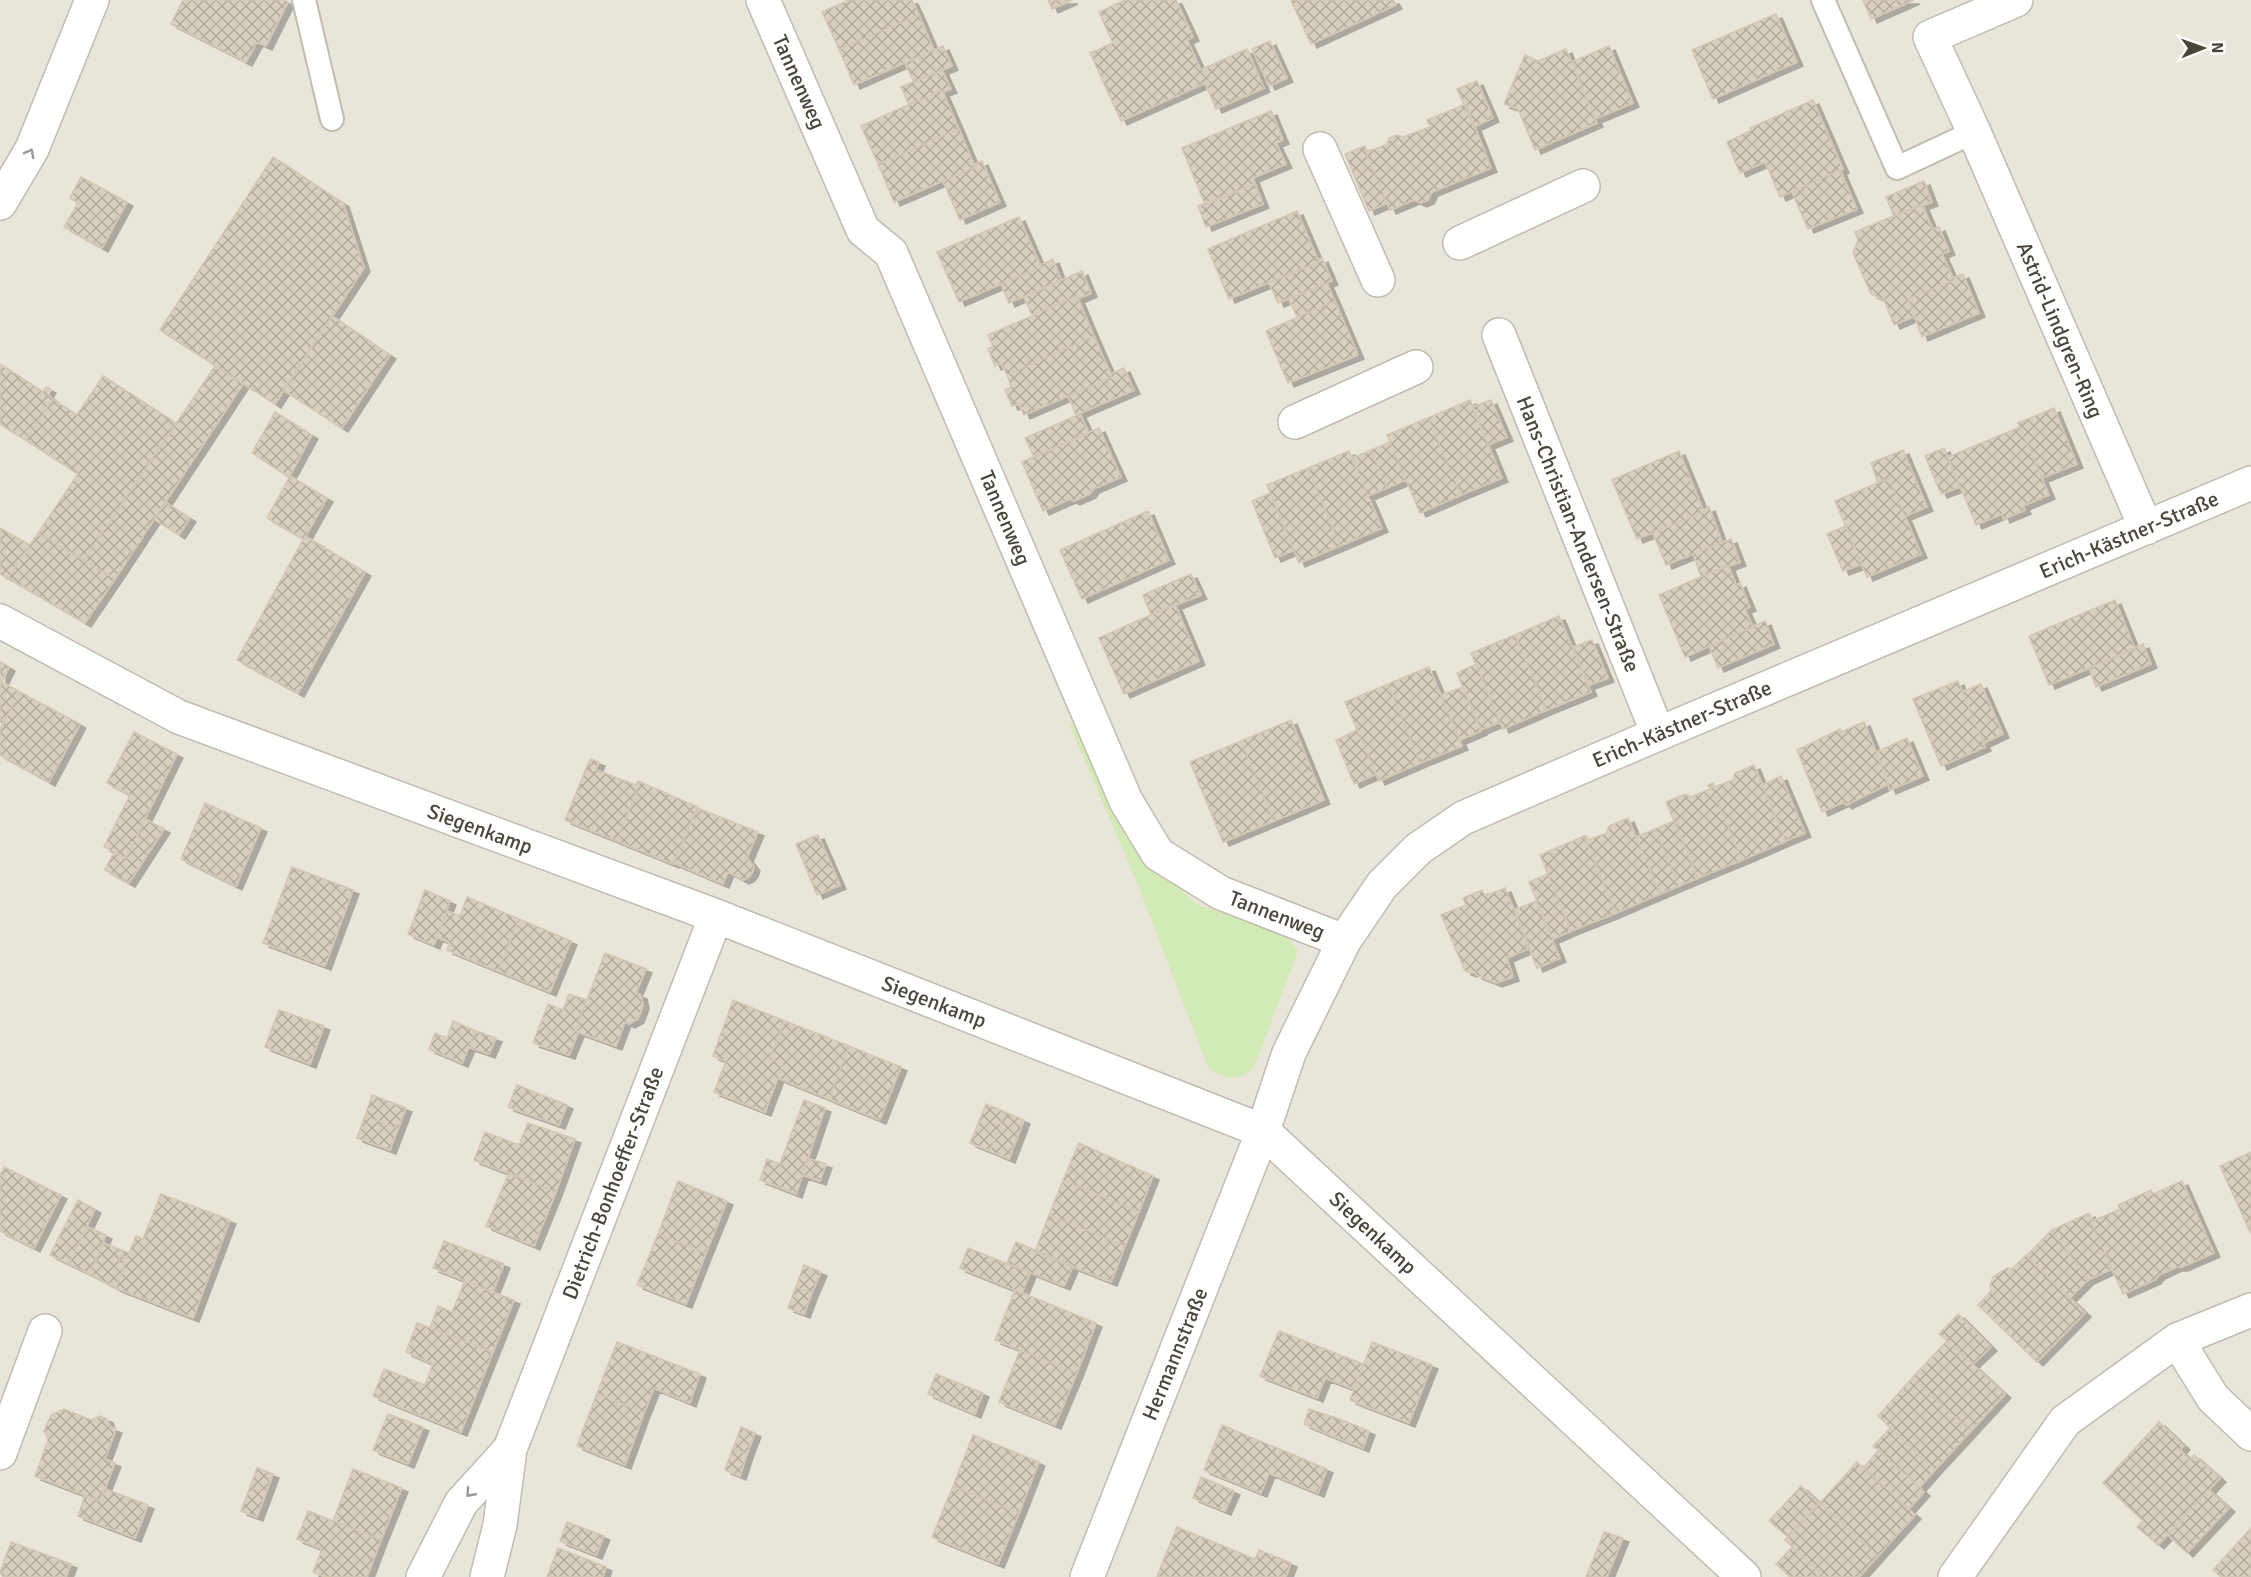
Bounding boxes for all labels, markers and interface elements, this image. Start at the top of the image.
north arrow [2173,18,2233,78]
street label: Tannenweg [767,31,831,133]
text: N [2207,42,2227,53]
one-way arrow [23,148,34,159]
street label: Astrid-Lindgren-Ring [2011,238,2109,422]
street label: Hans-Christian-Andersen-Straße [1511,392,1645,676]
street label: Tannenweg [973,467,1037,569]
street label: Erich-Kästner-Straße [2036,486,2222,584]
street label: Erich-Kästner-Straße [1589,675,1775,773]
street label: Siegenkamp [424,798,536,860]
street label: Tannenweg [1225,885,1329,945]
street label: Siegenkamp [878,970,990,1034]
street label: Dietrich-Bonhoeffer-Straße [557,1063,669,1303]
street label: Siegenkamp [1324,1186,1422,1280]
street label: Hermannstraße [1137,1284,1213,1424]
one-way arrow [467,1485,478,1496]

